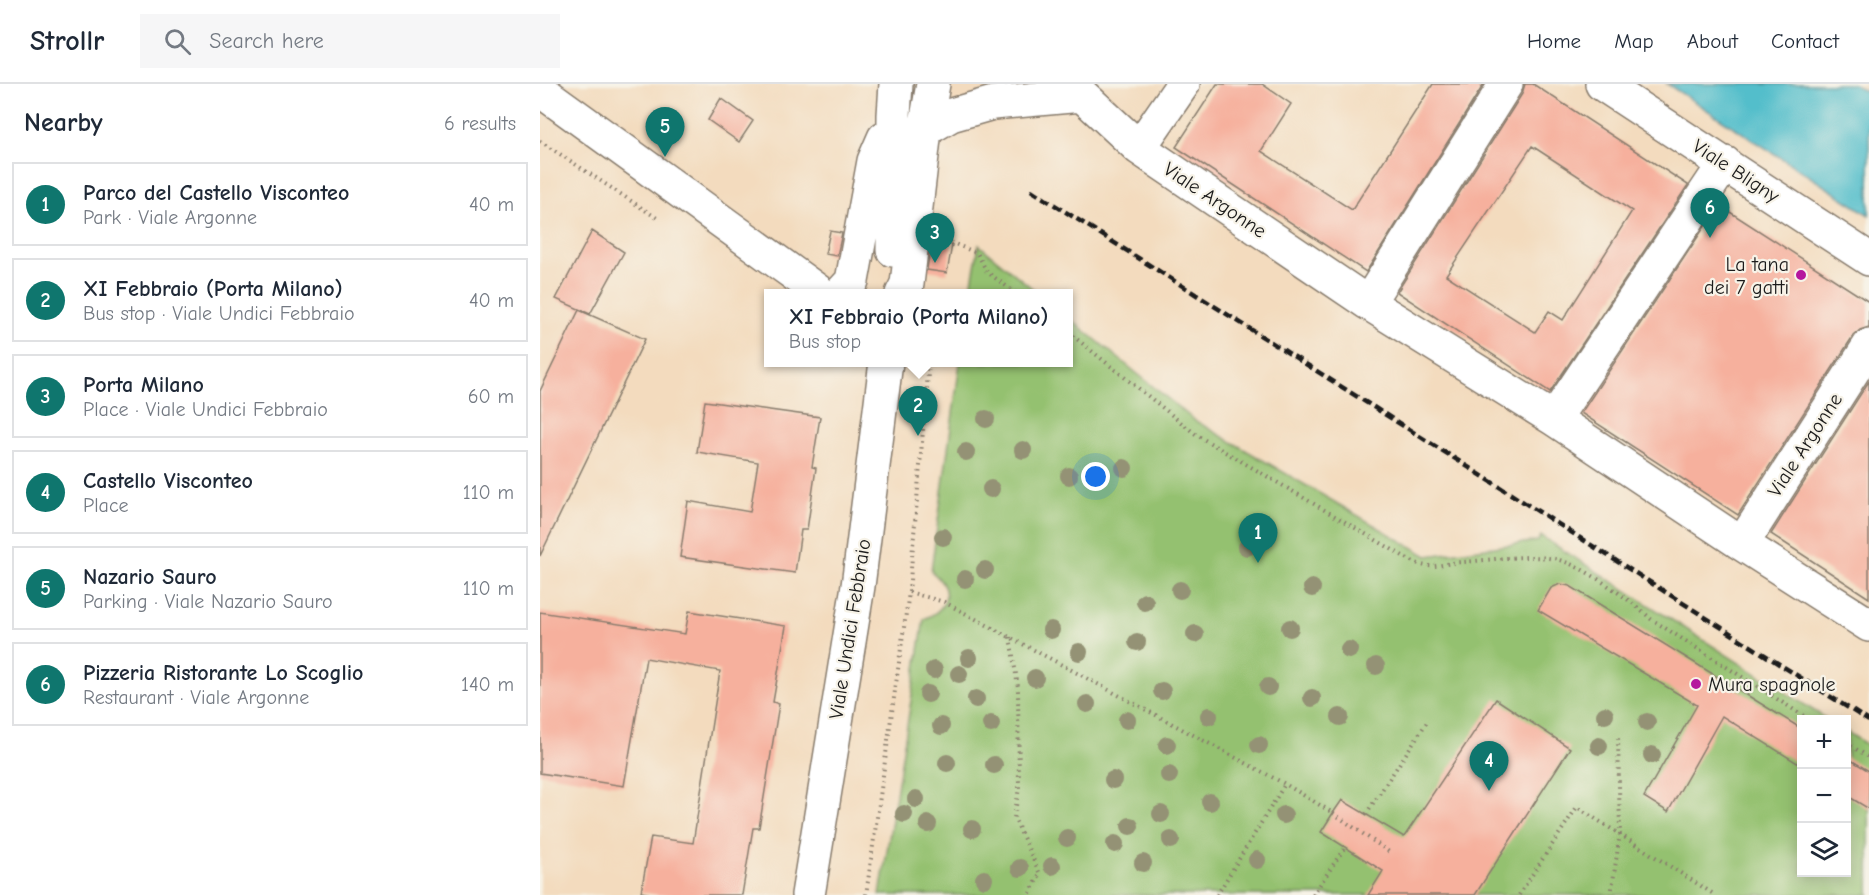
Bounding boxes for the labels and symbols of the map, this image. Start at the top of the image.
pin: 5 [646,107,684,157]
street label: Viale Bligny [1688,135,1784,208]
street label: Viale Argonne [1159,157,1271,243]
pin: 6 [1690,188,1730,238]
pin: 3 [916,214,954,263]
place label: La tana dei 7 gatti [1704,253,1789,299]
marker: La tana dei 7 gatti [1794,268,1808,282]
pin: 2 [898,386,938,436]
street label: Viale Argonne [1763,389,1847,501]
your location [1081,462,1110,491]
pin: 1 [1238,514,1278,563]
street label: Viale Undici Febbraio [824,537,876,721]
place label: Mura spagnole [1708,673,1835,696]
marker: Mura spagnole [1689,677,1703,691]
pin: 4 [1470,742,1508,791]

